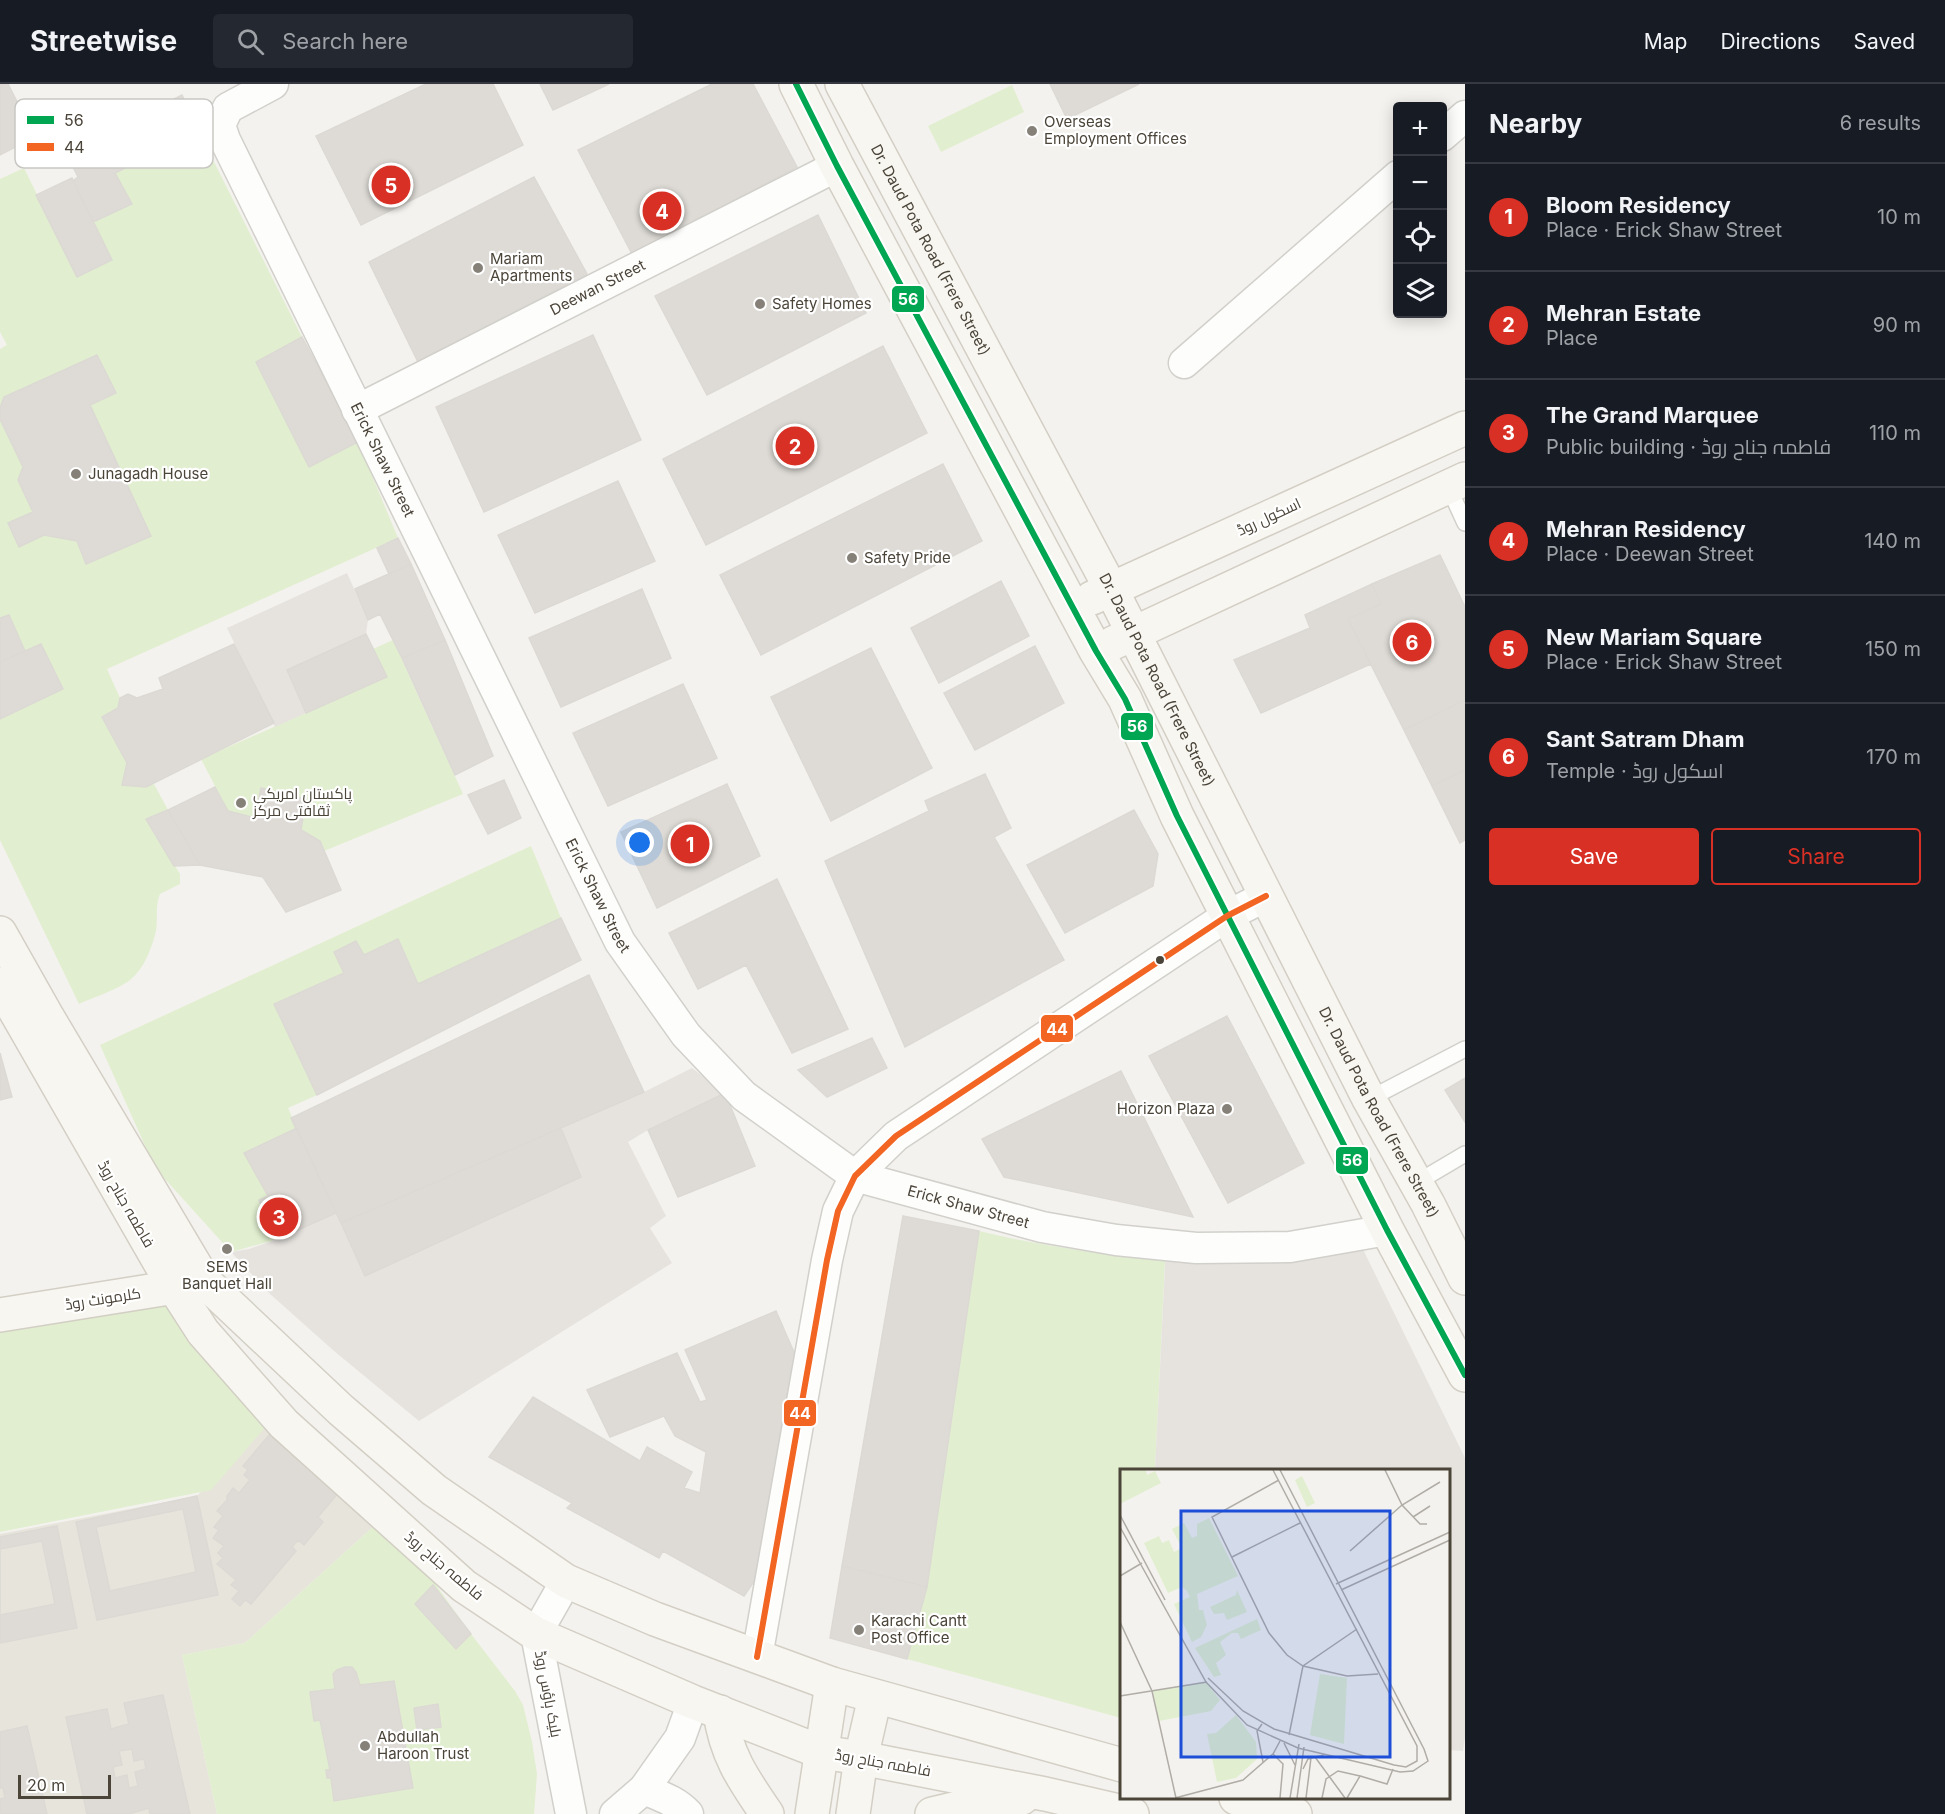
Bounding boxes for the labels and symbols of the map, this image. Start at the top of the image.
legend [15,99,213,168]
text: 56 [64,110,84,130]
place label: Overseas Employment Offices [1044,112,1187,148]
marker: Overseas Employment Offices [1025,124,1039,138]
text: 44 [64,137,85,157]
street label: Dr. Daud Pota Road (Frere Street) [867,141,995,359]
pin: 5 [372,162,410,208]
pin: 4 [642,188,682,234]
place label: Mariam Apartments [490,249,572,285]
street label: Deewan Street [547,255,648,319]
marker: Mariam Apartments [471,261,485,275]
line badge: 56 [891,285,925,313]
text: 56 [898,289,918,309]
place label: Safety Homes [772,294,872,313]
marker: Safety Homes [753,297,767,311]
street label: Erick Shaw Street [347,399,419,520]
pin: 2 [776,424,814,469]
place label: Junagadh House [88,464,208,483]
marker: Junagadh House [69,467,83,481]
street label: اسکول روڈ [1234,493,1304,540]
place label: Safety Pride [864,548,951,567]
marker: Safety Pride [845,551,859,565]
street label: Dr. Daud Pota Road (Frere Street) [1095,570,1219,789]
pin: 6 [1392,620,1432,664]
line badge: 56 [1120,712,1154,741]
text: 56 [1127,716,1147,736]
place label: پاکستان امریکی ثقافتی مرکز [252,784,352,821]
marker: پاکستان امریکی ثقافتی مرکز [234,796,248,810]
pin: 1 [670,822,710,867]
your location [625,828,654,857]
street label: Erick Shaw Street [561,835,635,956]
unlabelled marker [1154,954,1166,966]
street label: Dr. Daud Pota Road (Frere Street) [1315,1003,1443,1221]
line badge: 44 [1040,1014,1074,1043]
text: 44 [1046,1019,1068,1039]
place label: Horizon Plaza [1117,1099,1215,1118]
marker: Horizon Plaza [1220,1102,1234,1116]
line badge: 56 [1335,1146,1369,1175]
text: 56 [1342,1150,1362,1170]
street label: فاطمہ جناح روڈ [92,1157,159,1252]
street label: Erick Shaw Street [905,1181,1031,1232]
pin: 3 [260,1194,298,1240]
marker: SEMS Banquet Hall [220,1242,234,1256]
place label: SEMS Banquet Hall [182,1257,272,1293]
street label: کلرمونٹ روڈ [64,1283,142,1314]
line badge: 44 [783,1399,817,1427]
text: 44 [789,1403,811,1423]
inset map [1120,1469,1450,1799]
street label: فاطمہ جناح روڈ [400,1527,488,1606]
place label: Karachi Cantt Post Office [871,1611,967,1647]
marker: Karachi Cantt Post Office [852,1623,866,1637]
street label: بلیک ہاؤس روڈ [530,1649,566,1739]
place label: Abdullah Haroon Trust [377,1727,469,1763]
marker: Abdullah Haroon Trust [358,1739,372,1753]
street label: فاطمہ جناح روڈ [833,1745,933,1782]
scale bar [18,1772,111,1800]

